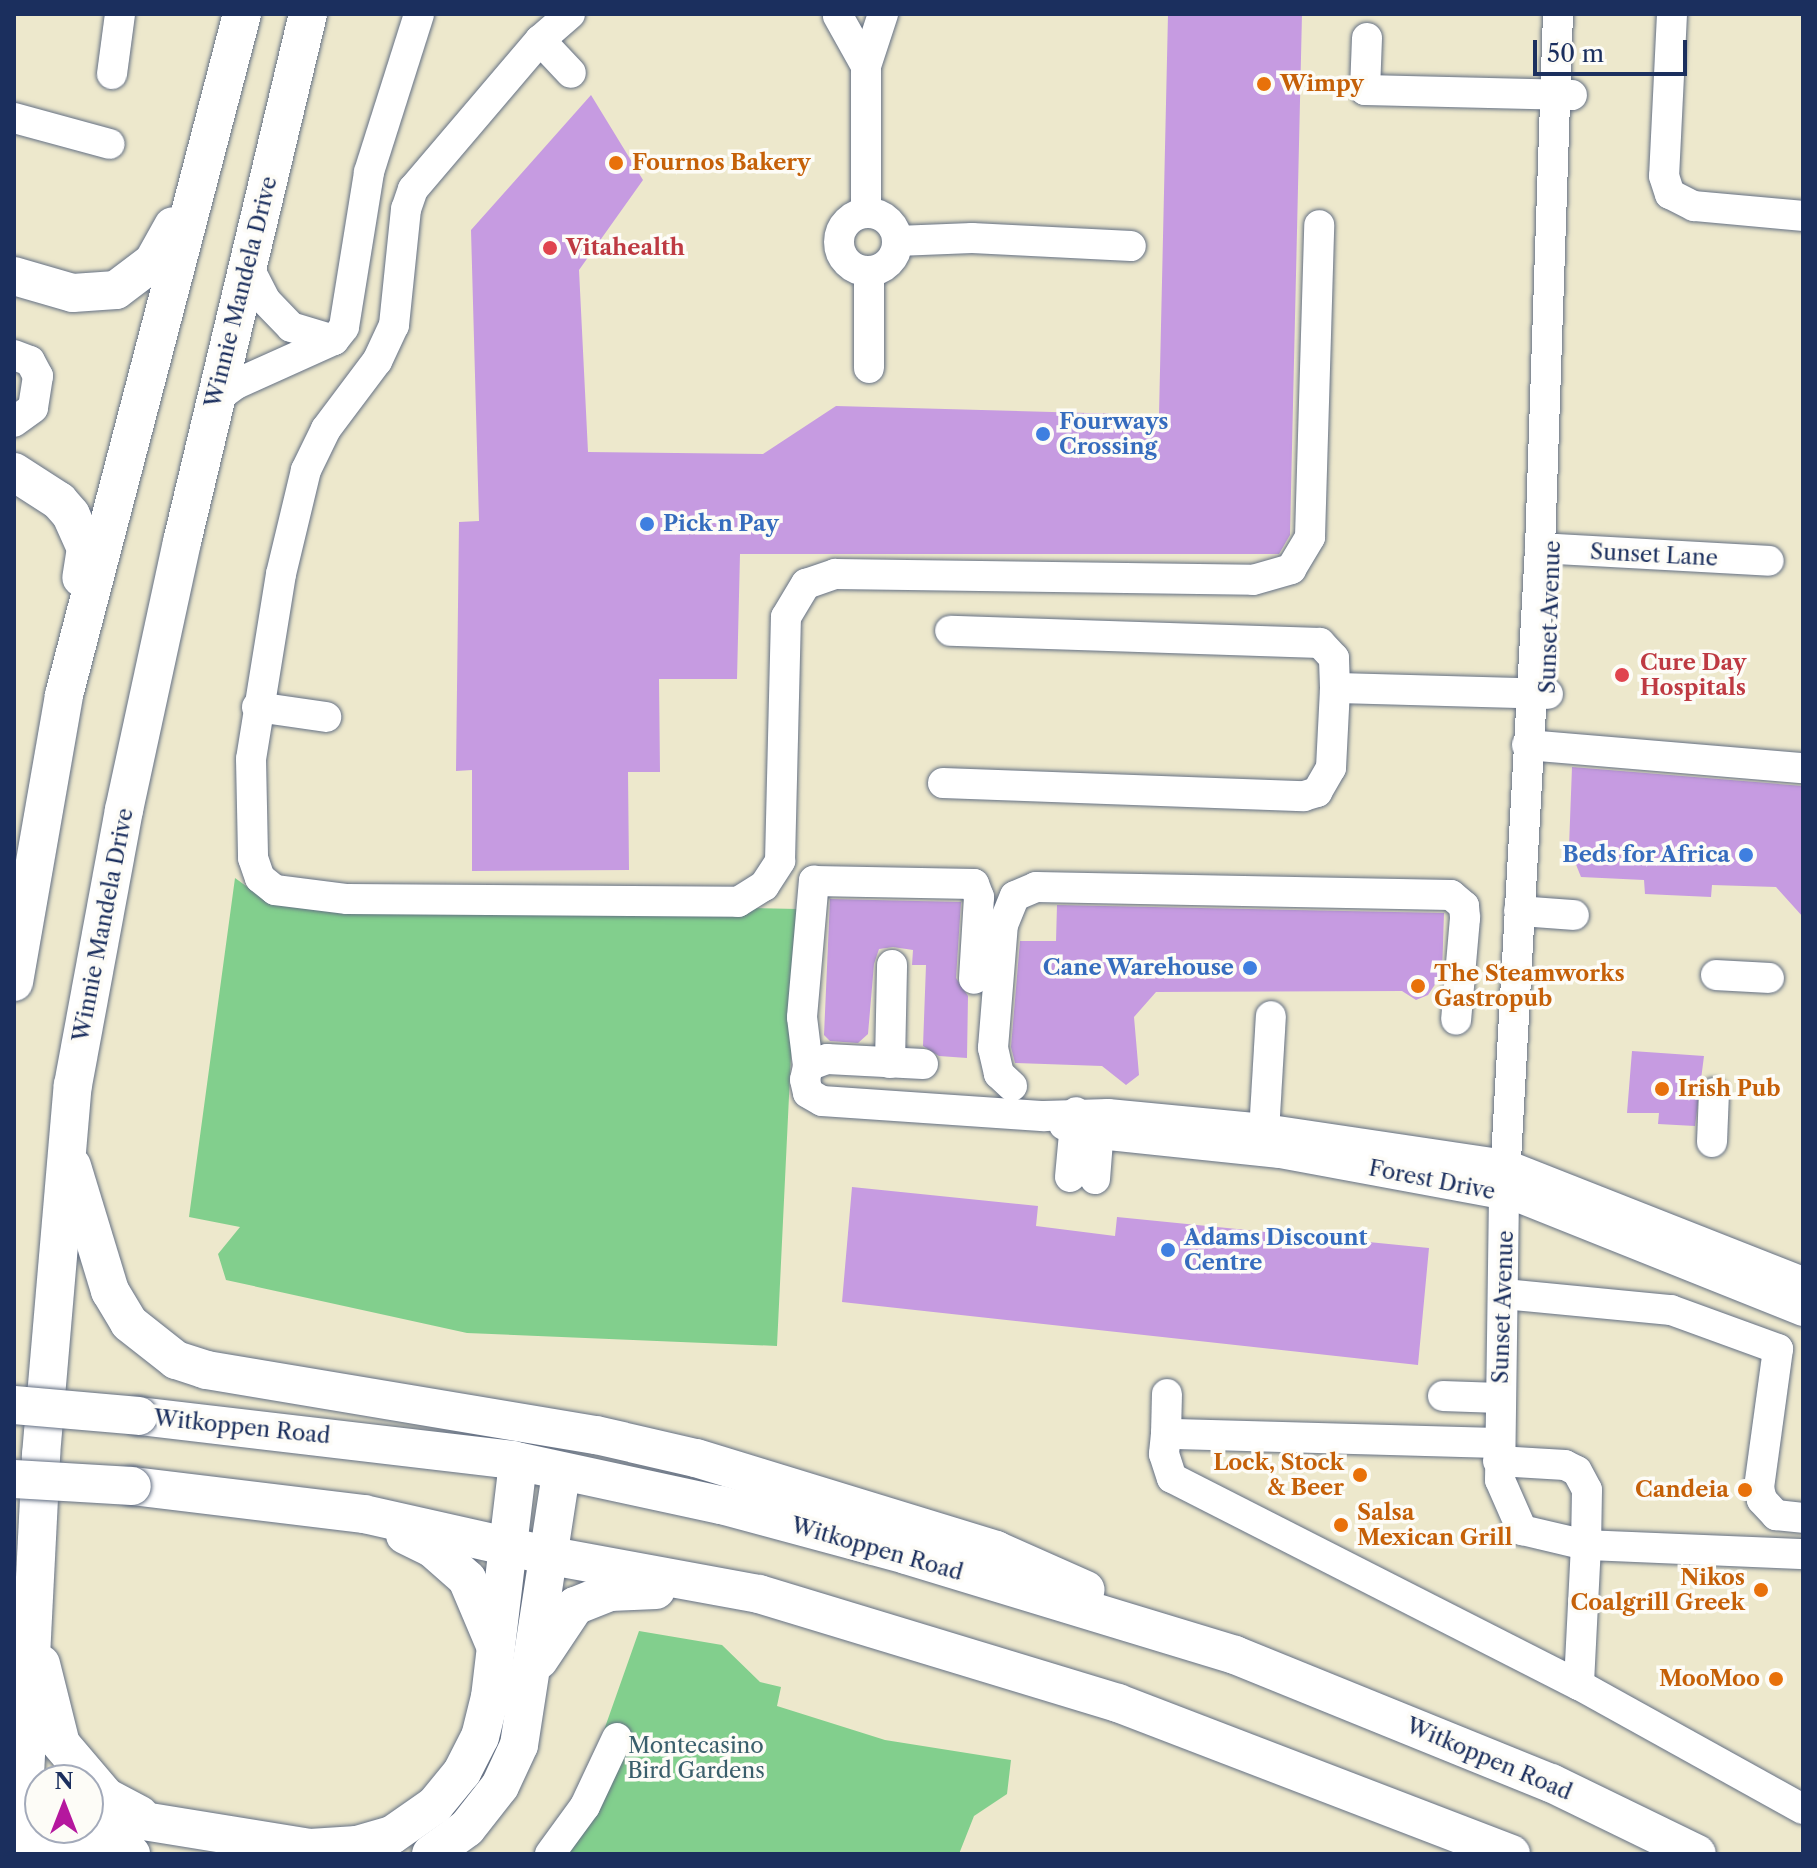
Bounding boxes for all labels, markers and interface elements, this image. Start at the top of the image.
scale bar [1537,24,1691,74]
text: 50 m [1547,39,1604,68]
place label: Wimpy [1280,71,1364,97]
marker: Wimpy [1255,75,1273,93]
place label: Fournos Bakery [632,150,811,176]
marker: Fournos Bakery [607,154,625,172]
street label: Winnie Mandela Drive [199,174,283,410]
place label: Vitahealth [566,235,685,261]
marker: Vitahealth [541,239,559,257]
place label: Fourways Crossing [1059,408,1169,460]
marker: Fourways Crossing [1034,425,1052,443]
place label: Pick n Pay [663,511,779,537]
marker: Pick n Pay [638,515,656,533]
street label: Sunset Lane [1589,538,1719,572]
street label: Sunset Avenue [1534,539,1566,695]
place label: Cure Day Hospitals [1640,649,1746,700]
marker: Cure Day Hospitals [1611,664,1633,686]
street label: Winnie Mandela Drive [67,806,139,1044]
place label: Beds for Africa [1561,842,1730,868]
marker: Beds for Africa [1737,846,1755,864]
place label: Cane Warehouse [1042,955,1234,981]
marker: Cane Warehouse [1241,959,1259,977]
place label: The Steamworks Gastropub [1434,960,1625,1012]
marker: The Steamworks Gastropub [1409,977,1427,995]
place label: Irish Pub [1678,1076,1781,1102]
marker: Irish Pub [1653,1080,1671,1098]
street label: Forest Drive [1366,1155,1498,1205]
place label: Adams Discount Centre [1184,1224,1367,1276]
street label: Sunset Avenue [1487,1229,1519,1385]
marker: Adams Discount Centre [1159,1241,1177,1259]
street label: Witkoppen Road [152,1405,332,1449]
place label: Lock, Stock & Beer [1213,1449,1344,1500]
marker: Lock, Stock & Beer [1351,1466,1369,1484]
place label: Candeia [1635,1477,1729,1503]
marker: Candeia [1736,1481,1754,1499]
place label: Salsa Mexican Grill [1357,1499,1512,1550]
street label: Witkoppen Road [788,1512,966,1586]
marker: Salsa Mexican Grill [1332,1516,1350,1534]
place label: Nikos Coalgrill Greek [1571,1564,1745,1616]
marker: Nikos Coalgrill Greek [1752,1581,1770,1599]
place label: MooMoo [1659,1666,1760,1692]
marker: MooMoo [1767,1670,1785,1688]
street label: Witkoppen Road [1402,1712,1576,1806]
park label: Montecasino Bird Gardens [627,1732,765,1784]
north arrow [24,1764,104,1844]
text: N [54,1768,74,1795]

